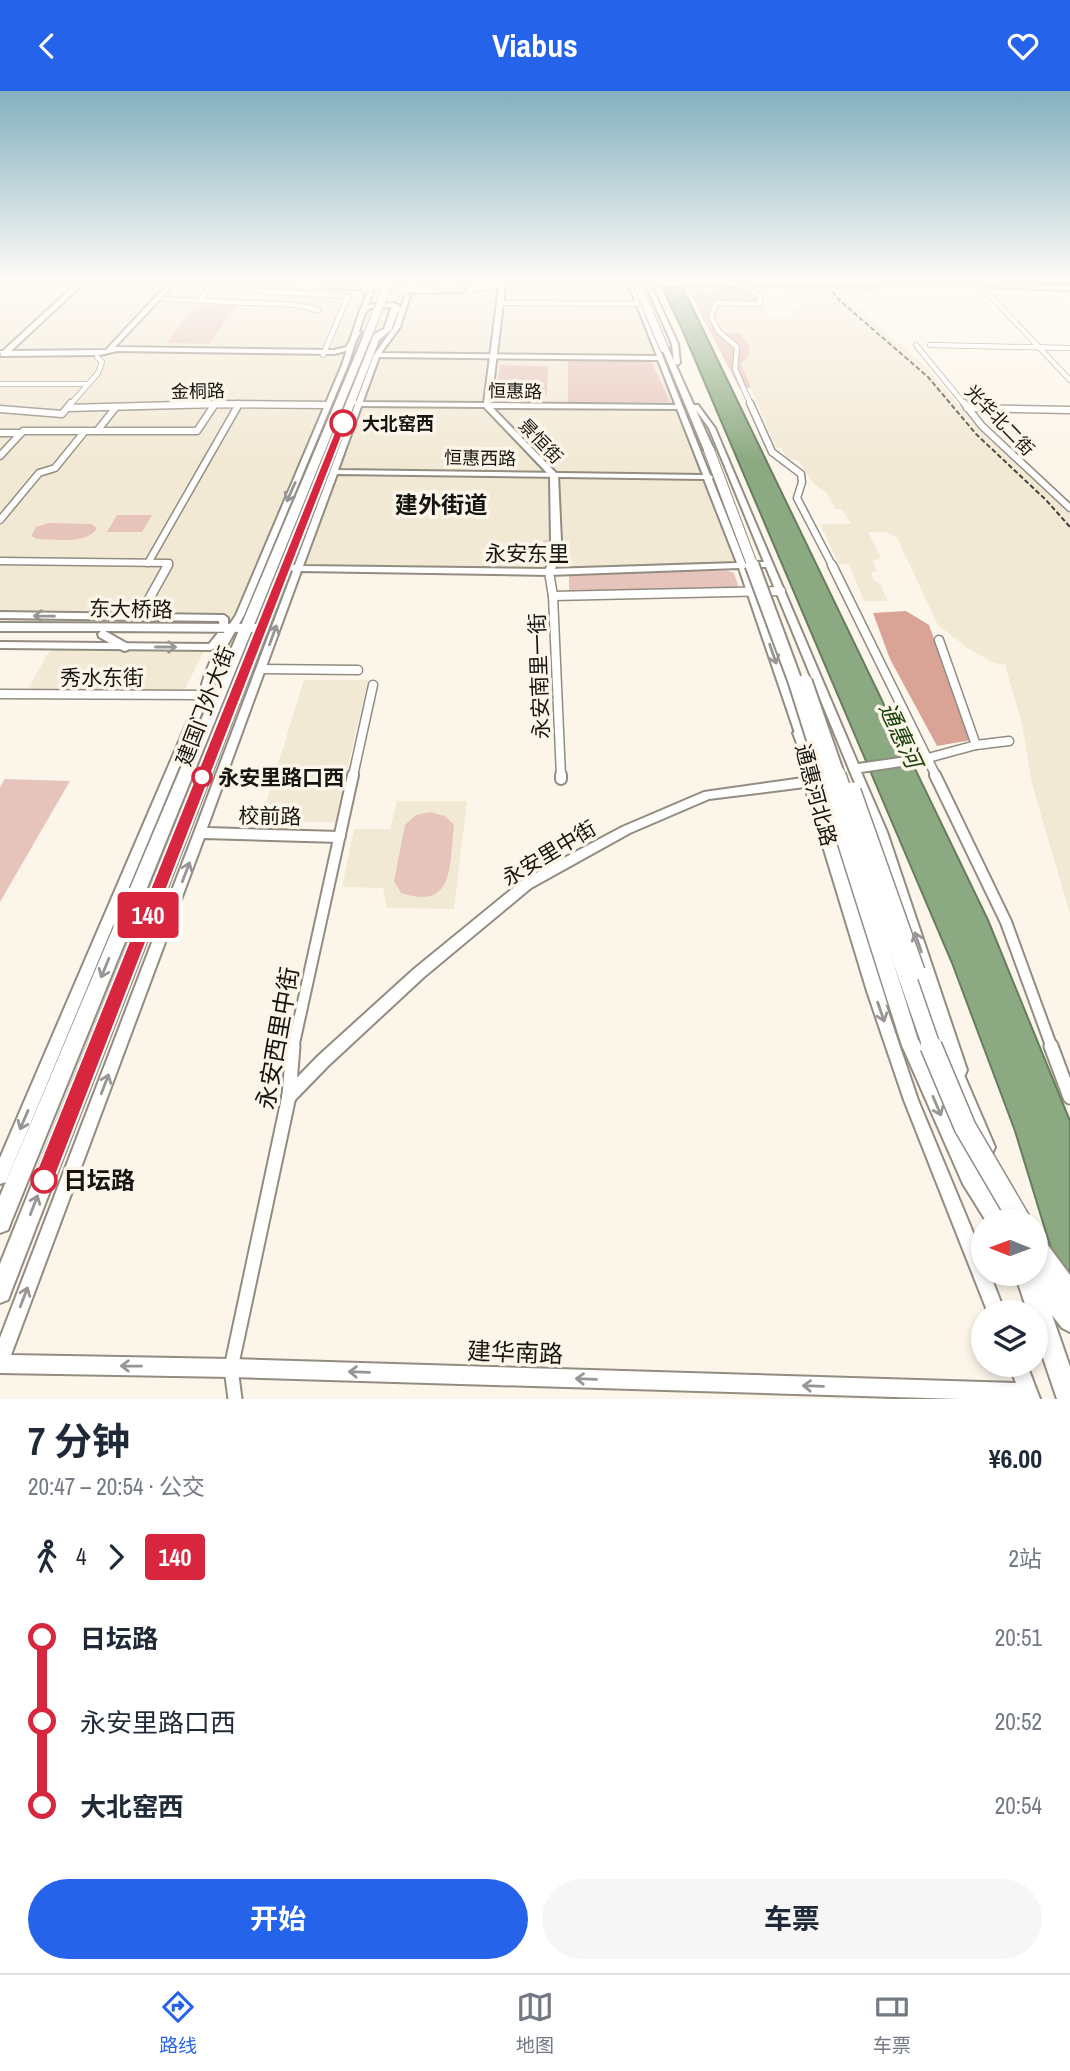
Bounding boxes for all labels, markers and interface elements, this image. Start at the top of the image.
text: Viabus [492,24,578,67]
icon: back [28,27,66,65]
icon: heart [1004,27,1042,65]
street label: 金桐路 [171,378,225,404]
street label: 恒惠路 [488,378,542,404]
street label: 光华北二街 [960,379,1040,461]
marker: 大北窑西 [330,410,356,436]
place label: 大北窑西 [362,411,434,436]
street label: 景恒街 [513,413,569,469]
street label: 恒惠西路 [444,445,516,471]
one-way arrow [284,481,297,502]
district label: 建外街道 [395,489,487,520]
street label: 永安东里 [485,539,569,568]
street label: 东大桥路 [89,594,173,624]
one-way arrow [33,609,56,623]
street label: 永安南里一街 [522,613,556,739]
one-way arrow [268,625,280,647]
one-way arrow [154,640,177,654]
street label: 建国门外大街 [169,642,241,770]
one-way arrow [768,643,780,665]
street label: 秀水东街 [60,663,144,692]
water label: 通惠河 [872,697,931,776]
street label: 通惠河北路 [788,741,844,849]
place label: 永安里路口西 [218,763,344,792]
marker: 永安里路口西 [192,767,212,787]
street label: 校前路 [238,801,302,831]
street label: 永安里中街 [497,814,601,892]
one-way arrow [180,861,193,883]
line badge: 140 [108,892,188,938]
text: 140 [132,899,164,931]
one-way arrow [911,931,923,953]
one-way arrow [98,957,111,979]
street label: 永安西里中街 [249,964,305,1112]
one-way arrow [876,1001,888,1023]
one-way arrow [100,1074,112,1096]
one-way arrow [931,1095,944,1116]
one-way arrow [17,1109,30,1130]
place label: 日坛路 [63,1164,135,1196]
marker: 日坛路 [31,1167,57,1193]
one-way arrow [28,1195,41,1217]
north arrow [971,1209,1048,1286]
map controls [971,1209,1048,1377]
one-way arrow [19,1287,32,1309]
button: layers [971,1300,1048,1377]
street label: 建华南路 [466,1334,564,1370]
one-way arrow [120,1359,143,1373]
one-way arrow [347,1365,370,1378]
one-way arrow [575,1372,598,1385]
one-way arrow [802,1379,825,1392]
text: 7 分钟 [28,1416,130,1467]
text: ¥6.00 [989,1441,1042,1476]
text: 20:47 – 20:54 · 公交 [28,1471,205,1502]
icon: walk [28,1538,66,1576]
icon: forward [97,1538,135,1576]
text: 4 [76,1541,87,1572]
text: 140 [159,1541,191,1573]
text: 2站 [1009,1543,1042,1574]
text: 日坛路 [80,1621,158,1656]
text: 20:51 [995,1622,1042,1653]
text: 永安里路口西 [80,1705,236,1740]
text: 20:52 [995,1706,1042,1737]
text: 大北窑西 [80,1789,184,1824]
text: 20:54 [995,1790,1042,1821]
button: 开始 [28,1879,528,1959]
button: 车票 [542,1879,1042,1959]
tab: 路线 [159,1988,197,2058]
tab: 地图 [516,1988,554,2058]
tab: 车票 [873,1988,911,2058]

